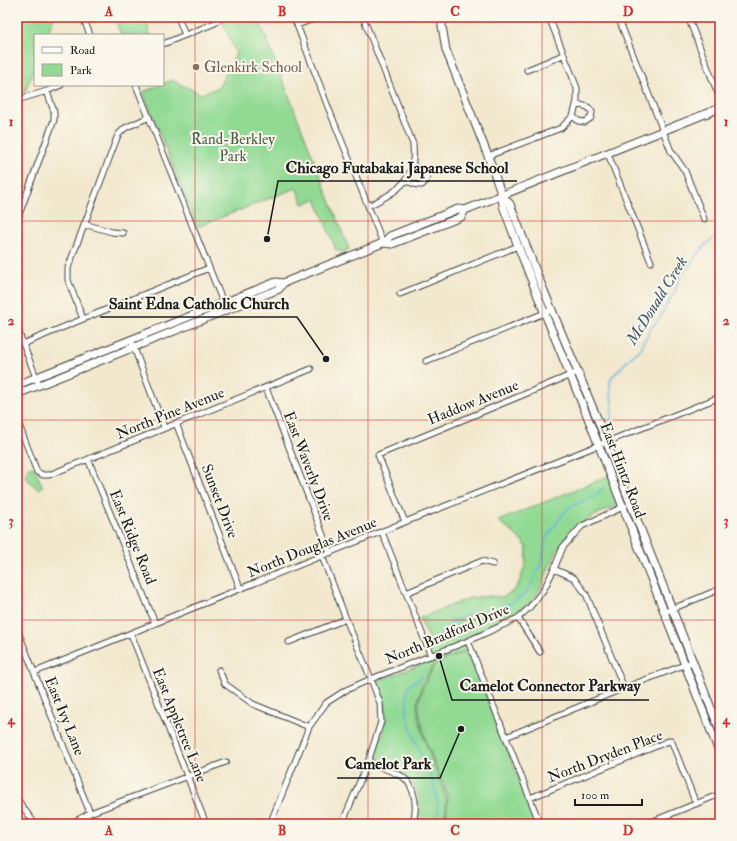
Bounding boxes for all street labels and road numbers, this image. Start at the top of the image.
street label: Haddow Avenue [425,376,521,429]
street label: North Pine Avenue [113,383,227,444]
street label: East Waverly Drive [279,409,338,524]
street label: East Hintz Road [596,420,650,521]
street label: Sunset Drive [197,462,242,541]
street label: East Ridge Road [105,487,160,588]
street label: North Douglas Avenue [245,513,380,582]
street label: North Bradford Drive [382,600,512,669]
street label: East Appletree Lane [147,665,211,786]
street label: East Ivy Lane [40,674,89,758]
street label: North Dryden Place [545,726,665,787]

